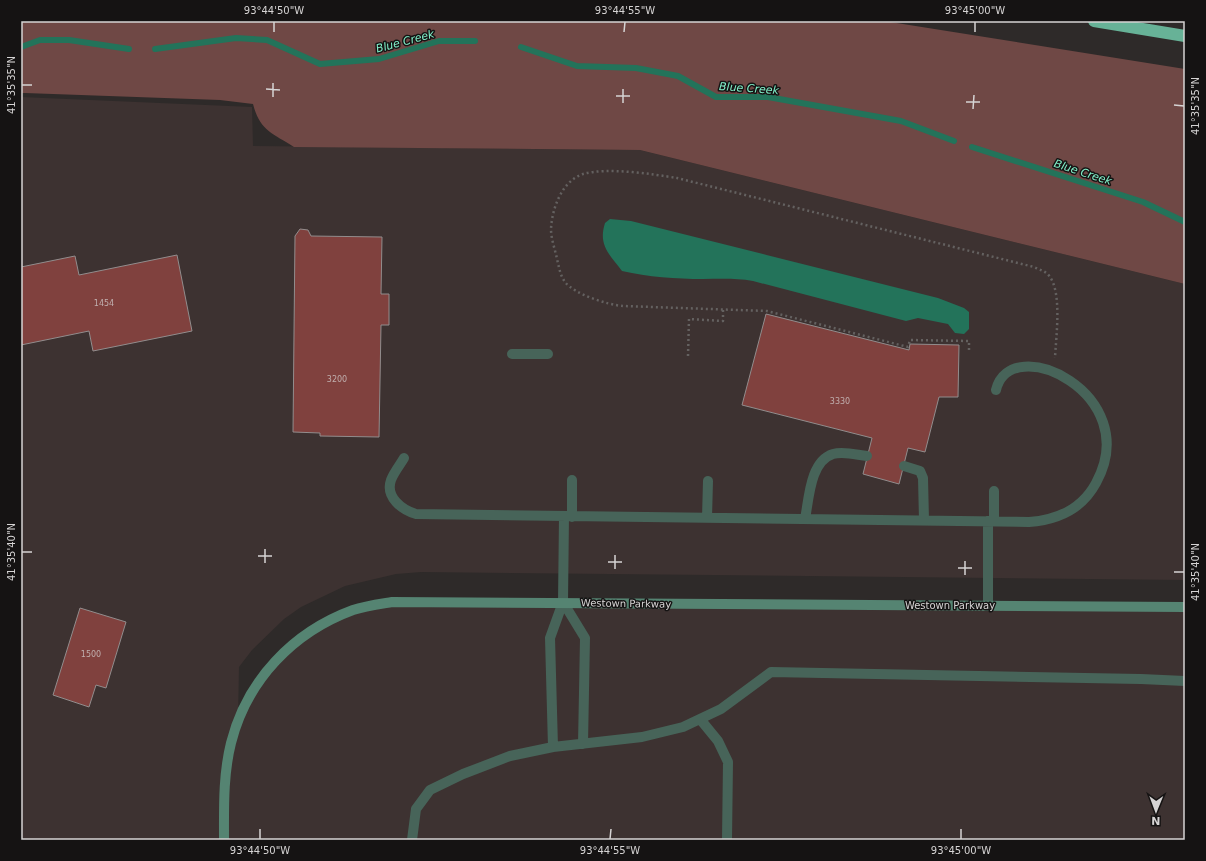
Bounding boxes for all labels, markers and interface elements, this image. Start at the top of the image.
text: 93°44'50"W [244,5,304,16]
text: 93°44'55"W [595,5,655,16]
text: 93°45'00"W [945,5,1005,16]
water label: Blue Creek [374,27,436,56]
text: 41°35'35"N [6,56,17,114]
text: 41°35'35"N [1190,77,1201,135]
water label: Blue Creek [719,80,780,97]
water label: Blue Creek [1052,157,1114,188]
house number: 1454 [94,299,114,308]
house number: 3200 [327,375,347,384]
house number: 3330 [830,397,850,406]
text: 41°35'40"N [6,523,17,581]
text: 41°35'40"N [1190,543,1201,601]
street label: Westown Parkway [581,597,671,610]
street label: Westown Parkway [905,600,995,611]
house number: 1500 [81,650,101,659]
north arrow [1136,791,1176,831]
text: N [1151,814,1161,827]
text: 93°44'50"W [230,845,290,856]
text: 93°44'55"W [580,845,640,856]
text: 93°45'00"W [931,845,991,856]

